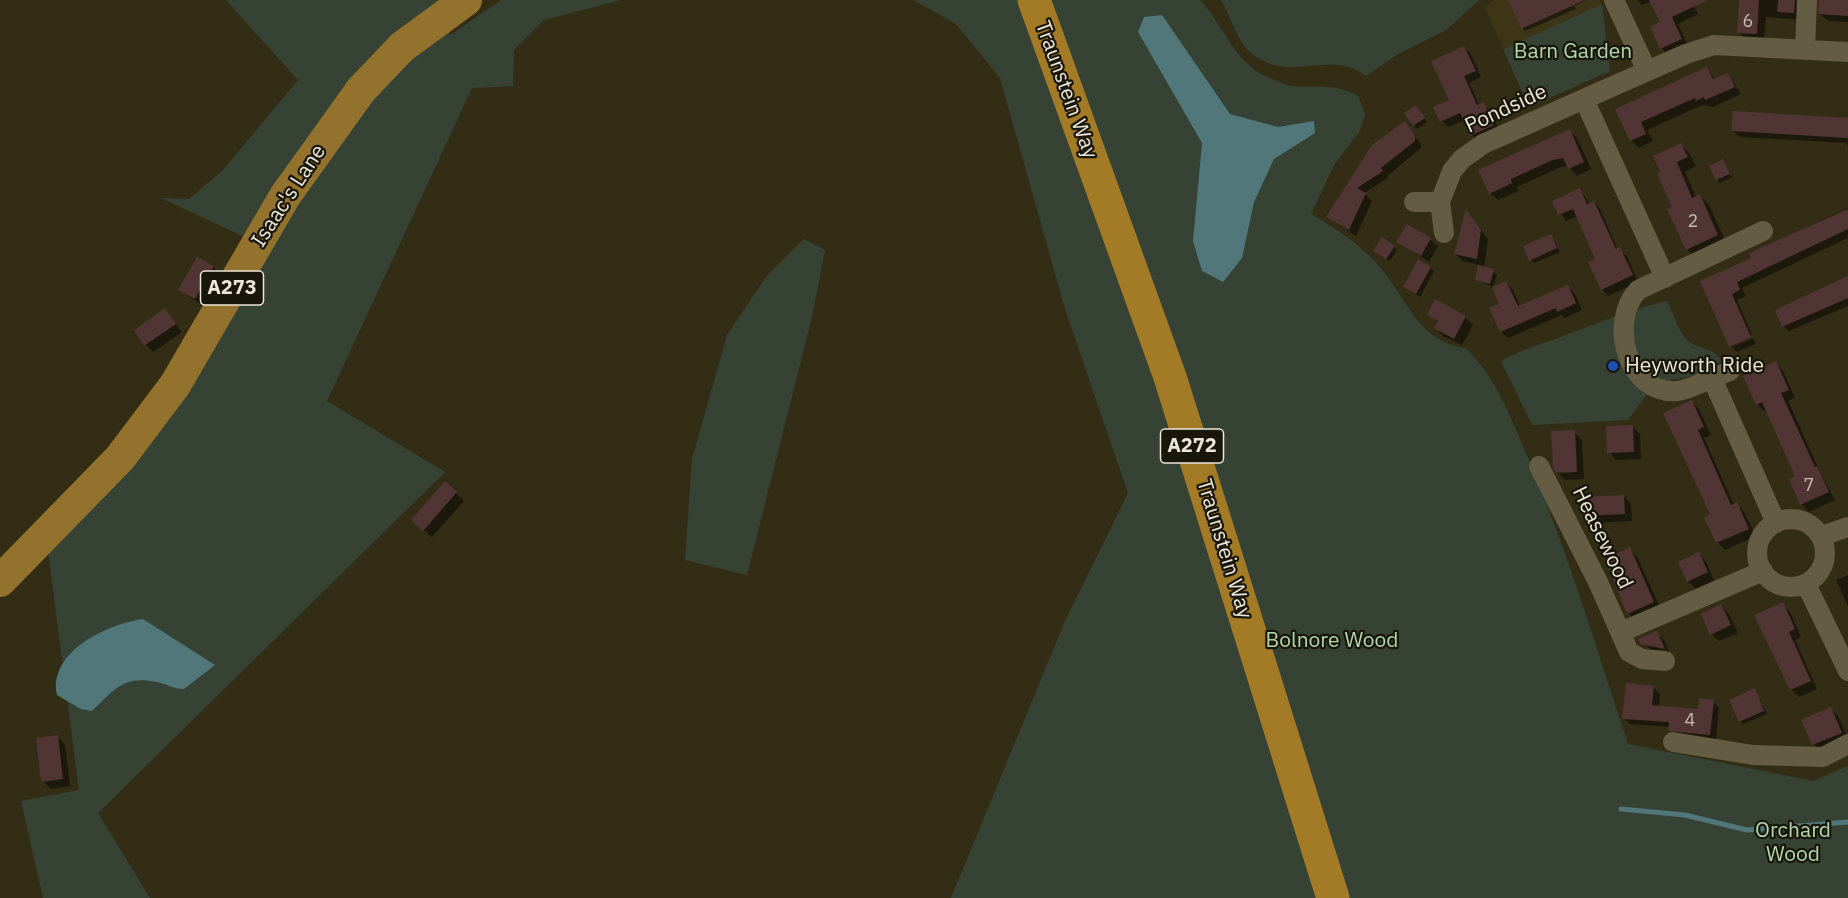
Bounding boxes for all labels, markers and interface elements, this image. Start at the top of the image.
house number: 6 [1743,11,1753,33]
street label: Traunstein Way [1029,18,1103,162]
park label: Barn Garden [1514,39,1632,65]
street label: Pondside [1461,79,1551,139]
street label: Isaac's Lane [247,140,331,252]
house number: 2 [1688,211,1698,233]
road number: A273 [200,271,264,305]
place label: Heyworth Ride [1625,353,1764,379]
marker: Heyworth Ride [1606,359,1620,373]
road number: A272 [1160,429,1224,463]
house number: 7 [1804,475,1814,497]
street label: Traunstein Way [1191,476,1257,622]
street label: Heasewood [1566,483,1638,593]
park label: Bolnore Wood [1265,628,1399,654]
house number: 4 [1685,710,1695,732]
park label: Orchard Wood [1755,818,1831,868]

